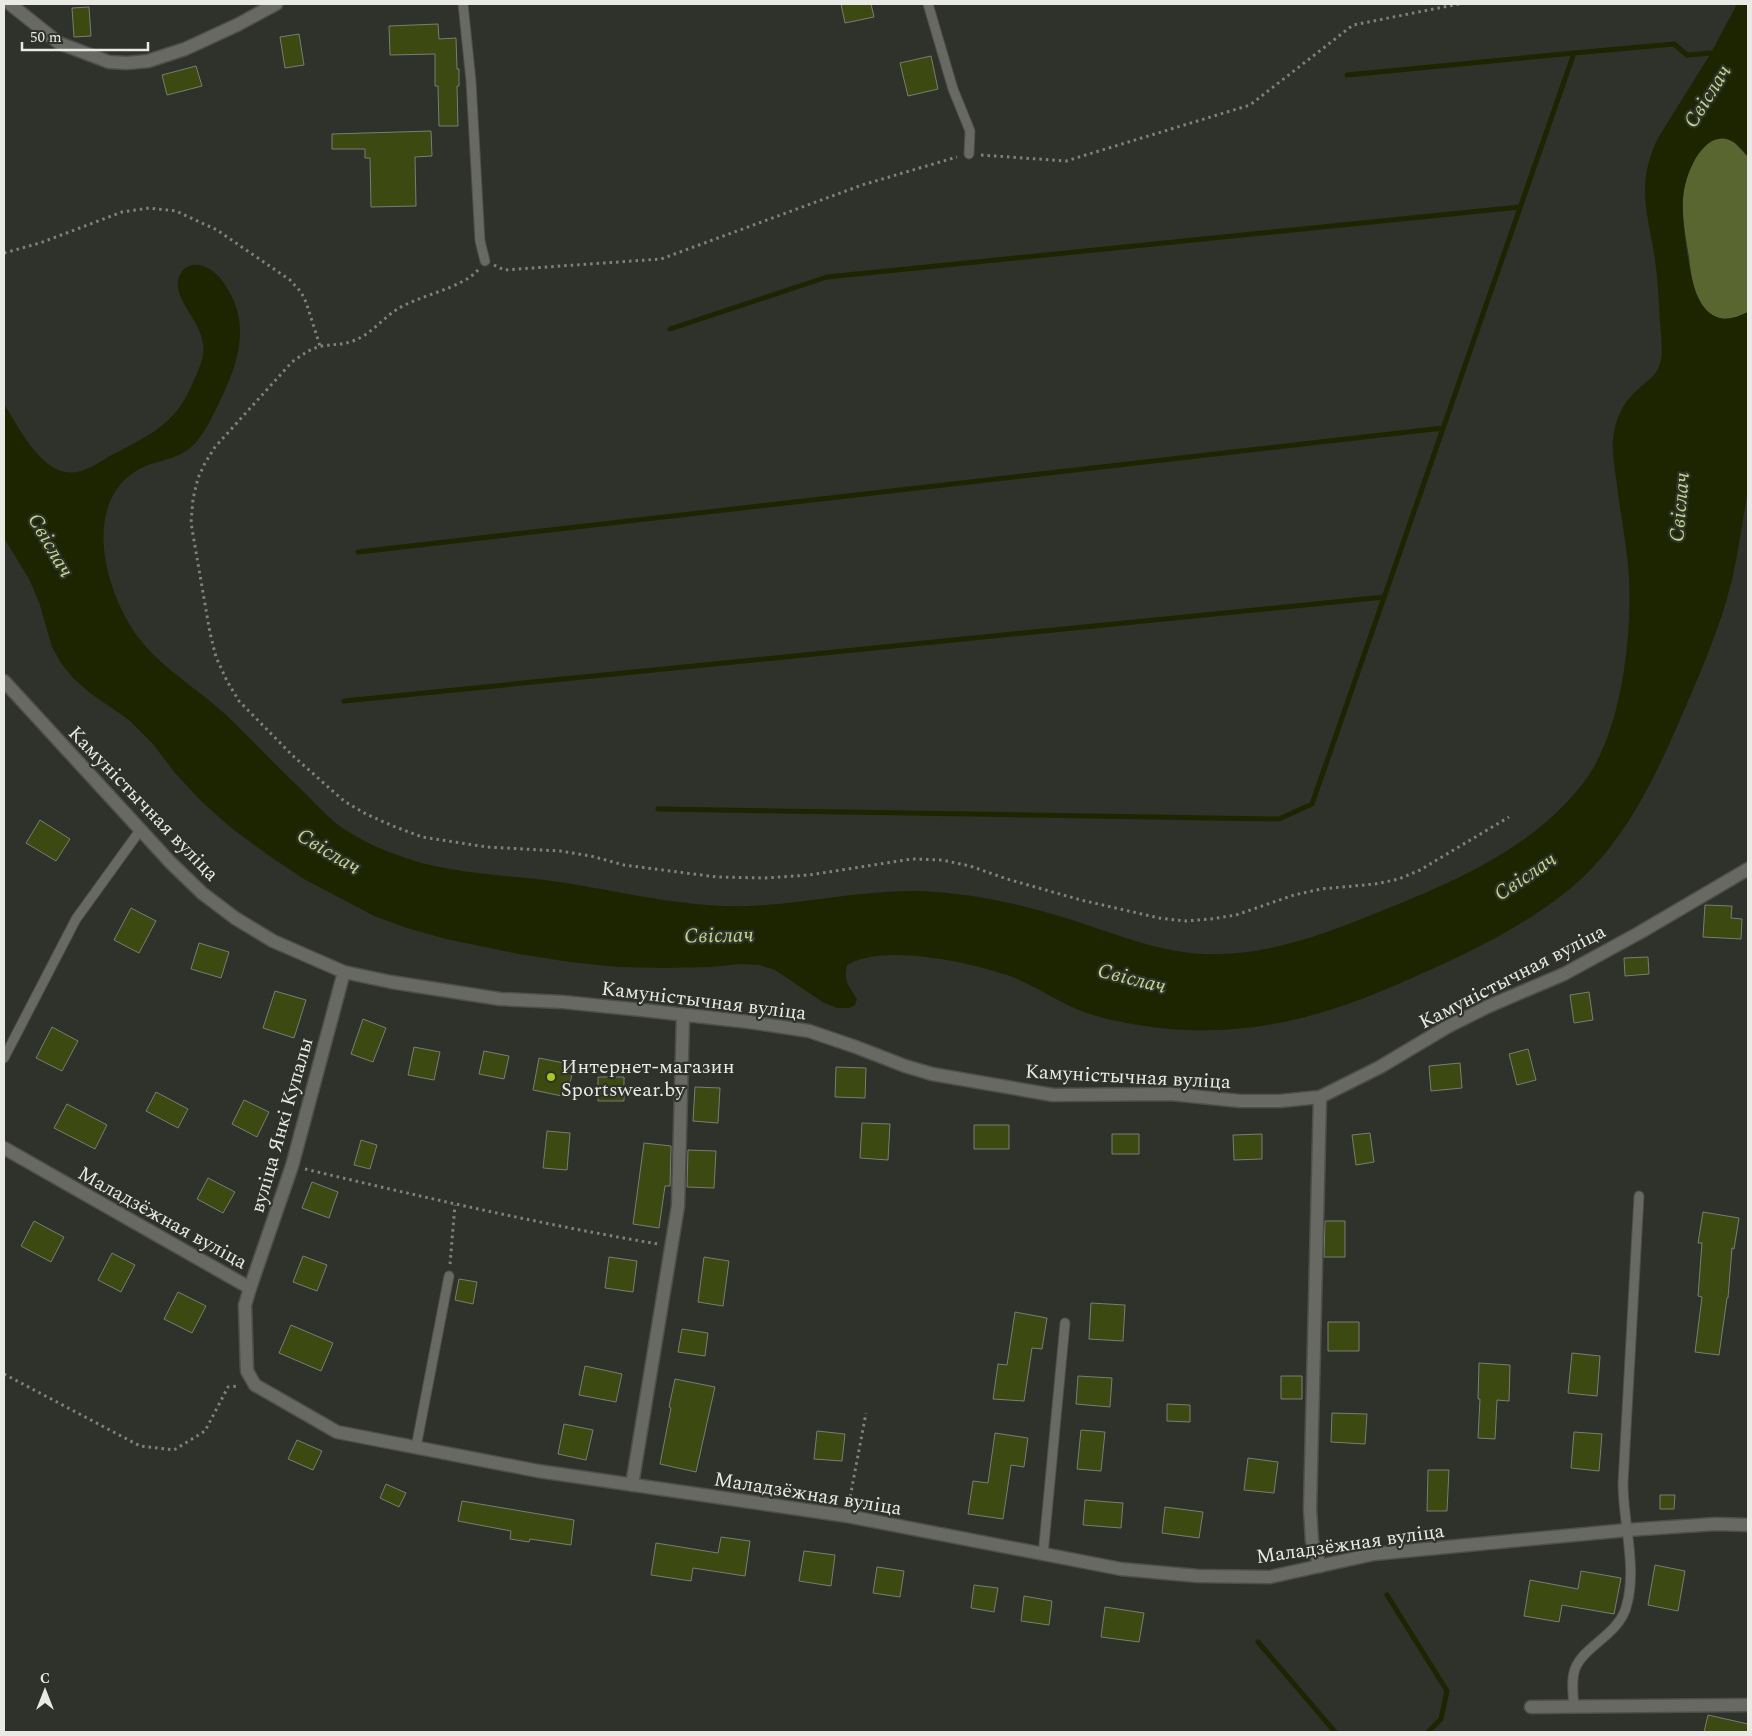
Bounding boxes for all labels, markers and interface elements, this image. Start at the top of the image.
scale bar [22,20,149,52]
text: 50 m [30,26,62,49]
water label: Свіслач [1676,58,1740,135]
water label: Свіслач [1661,471,1699,543]
water label: Свіслач [19,507,81,584]
street label: Камуністычная вуліца [61,719,226,888]
water label: Свіслач [290,820,367,884]
water label: Свіслач [1488,844,1563,910]
street label: Камуністычная вуліца [1414,917,1611,1037]
water label: Свіслач [684,919,754,953]
water label: Свіслач [1094,955,1170,1003]
street label: Камуністычная вуліца [600,974,808,1028]
street label: вуліца Янкі Купалы [243,1034,321,1217]
place label: Интернет-магазин Sportswear.by [561,1052,735,1105]
street label: Камуністычная вуліца [1024,1057,1232,1097]
marker: Интернет-магазин Sportswear.by [545,1071,557,1083]
street label: Маладзёжная вуліца [72,1159,253,1277]
street label: Маладзёжная вуліца [712,1464,904,1524]
street label: Маладзёжная вуліца [1254,1516,1446,1572]
north arrow [20,1666,70,1716]
text: С [40,1668,50,1689]

